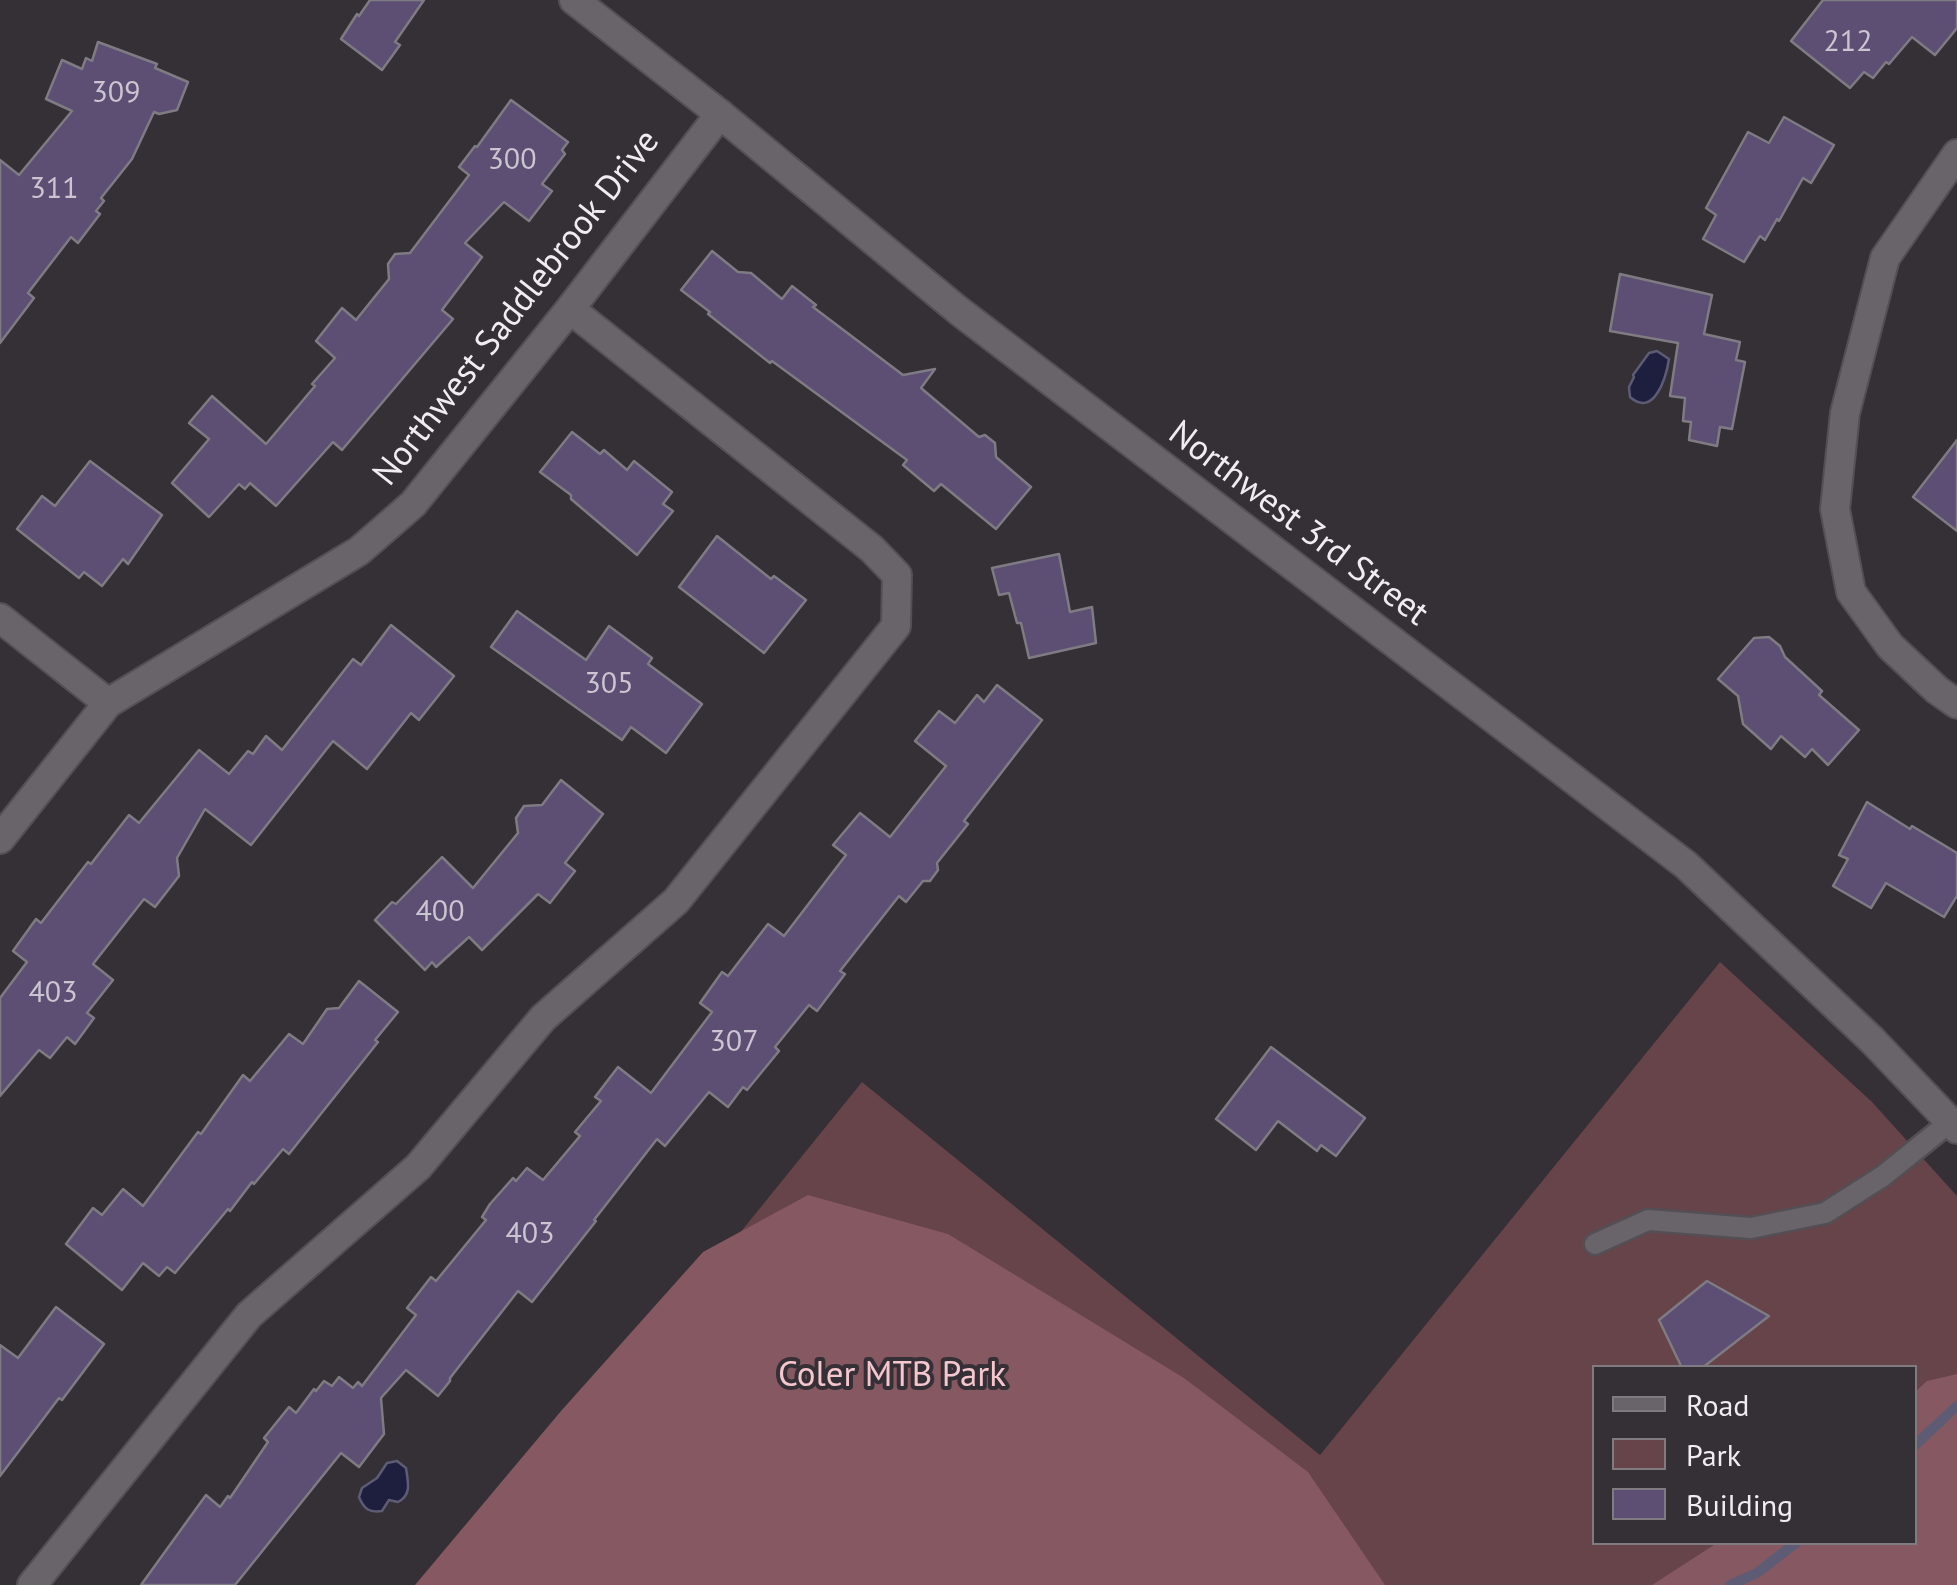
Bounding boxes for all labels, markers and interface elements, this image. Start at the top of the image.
house number: 212 [1823,24,1873,60]
house number: 309 [91,75,141,111]
street label: Northwest Saddlebrook Drive [365,122,669,494]
house number: 300 [487,142,537,178]
house number: 311 [29,171,79,207]
street label: Northwest 3rd Street [1160,413,1436,635]
house number: 305 [584,666,634,702]
house number: 400 [415,894,465,930]
house number: 403 [28,975,78,1011]
house number: 307 [709,1024,759,1060]
house number: 403 [505,1216,555,1252]
park label: Coler MTB Park [778,1355,1006,1397]
legend [1592,1365,1917,1545]
text: Road [1686,1385,1750,1424]
text: Park [1686,1435,1741,1474]
text: Building [1686,1485,1793,1524]

